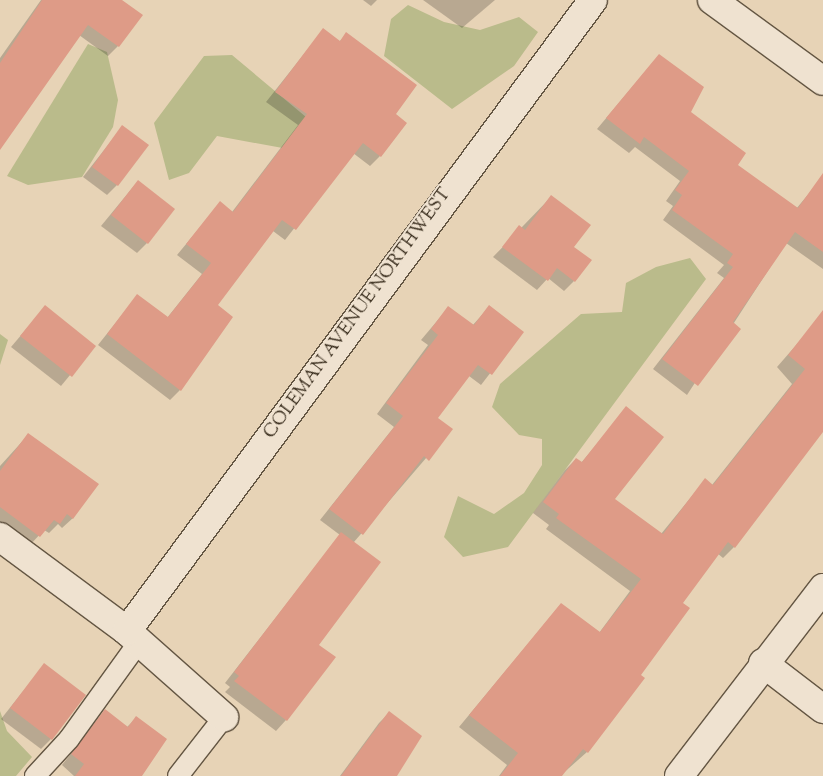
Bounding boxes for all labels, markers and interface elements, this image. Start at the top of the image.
street label: COLEMAN AVENUE NORTHWEST [260,185,456,443]

